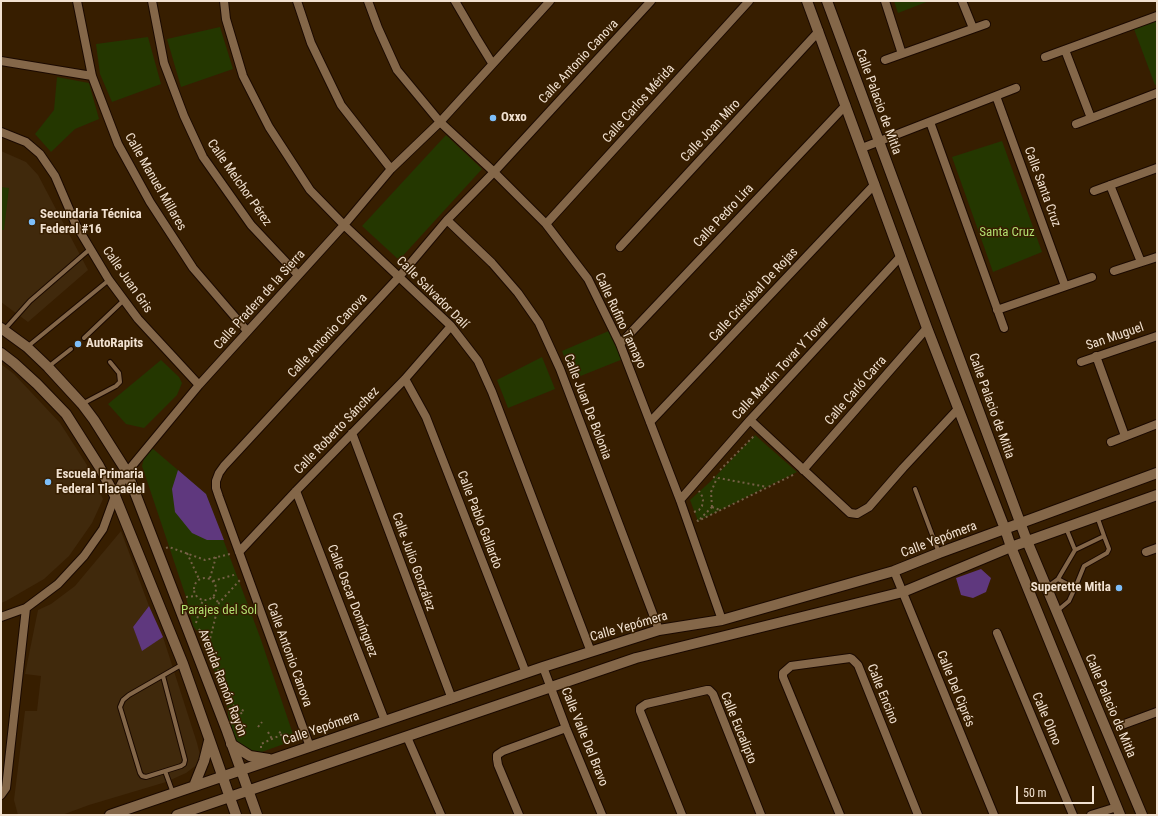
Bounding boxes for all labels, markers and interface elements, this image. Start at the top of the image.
street label: Calle Antonio Canova [536,17,622,107]
street label: Calle Palacio de Mitla [852,47,904,157]
street label: Calle Carlos Mérida [600,62,678,146]
street label: Calle Joan Miro [678,96,744,166]
place label: Oxxo [501,110,527,126]
marker: Oxxo [488,113,498,123]
street label: Calle Manuel Millares [121,130,189,234]
street label: Calle Melchor Pérez [203,137,275,229]
street label: Calle Santa Cruz [1020,145,1064,229]
street label: Calle Pedro Lira [691,181,757,251]
place label: Secundaria Técnica Federal #16 [40,207,142,238]
marker: Secundaria Técnica Federal #16 [27,217,37,227]
park label: Santa Cruz [979,225,1035,241]
street label: Calle Juan Gris [98,244,156,316]
street label: Calle Cristóbal De Rojas [706,245,802,345]
street label: Calle Pradera de la Sierra [211,247,309,353]
street label: Calle Salvador Dalí [393,254,471,332]
street label: Calle Rufino Tamayo [591,271,649,371]
street label: Calle Antonio Canova [285,291,371,381]
street label: Calle Martín Tovar Y Tovar [729,315,833,423]
street label: San Muguel [1084,320,1146,354]
place label: AutoRapits [86,336,143,352]
marker: AutoRapits [73,339,83,349]
street label: Calle Palacio de Mitla [965,351,1017,461]
street label: Calle Juan De Bolonia [560,352,614,462]
street label: Calle Carló Carra [822,353,890,429]
street label: Calle Roberto Sánchez [291,384,383,478]
place label: Escuela Primaria Federal Tlacaélel [56,467,145,498]
street label: Calle Pablo Gallardo [453,469,505,571]
marker: Escuela Primaria Federal Tlacaélel [43,477,53,487]
street label: Calle Julio González [388,511,438,613]
street label: Calle Yepómera [899,518,979,562]
street label: Calle Oscar Domínguez [323,543,381,659]
place label: Superette Mitla [1031,580,1111,596]
marker: Superette Mitla [1114,583,1124,593]
street label: Calle Antonio Canova [263,601,315,709]
park label: Parajes del Sol [181,603,257,619]
street label: Calle Yepómera [588,608,670,646]
street label: Avenida Ramón Rayón [194,627,250,739]
street label: Calle Del Ciprés [933,649,977,729]
street label: Calle Palacio de Mitla [1081,652,1139,760]
street label: Calle Encino [863,662,901,726]
street label: Calle Valle Del Bravo [557,685,611,789]
street label: Calle Eucalipto [717,690,759,766]
street label: Calle Olmo [1028,690,1064,748]
street label: Calle Yepómera [281,709,361,749]
scale bar [1018,778,1096,804]
text: 50 m [1023,786,1047,800]

